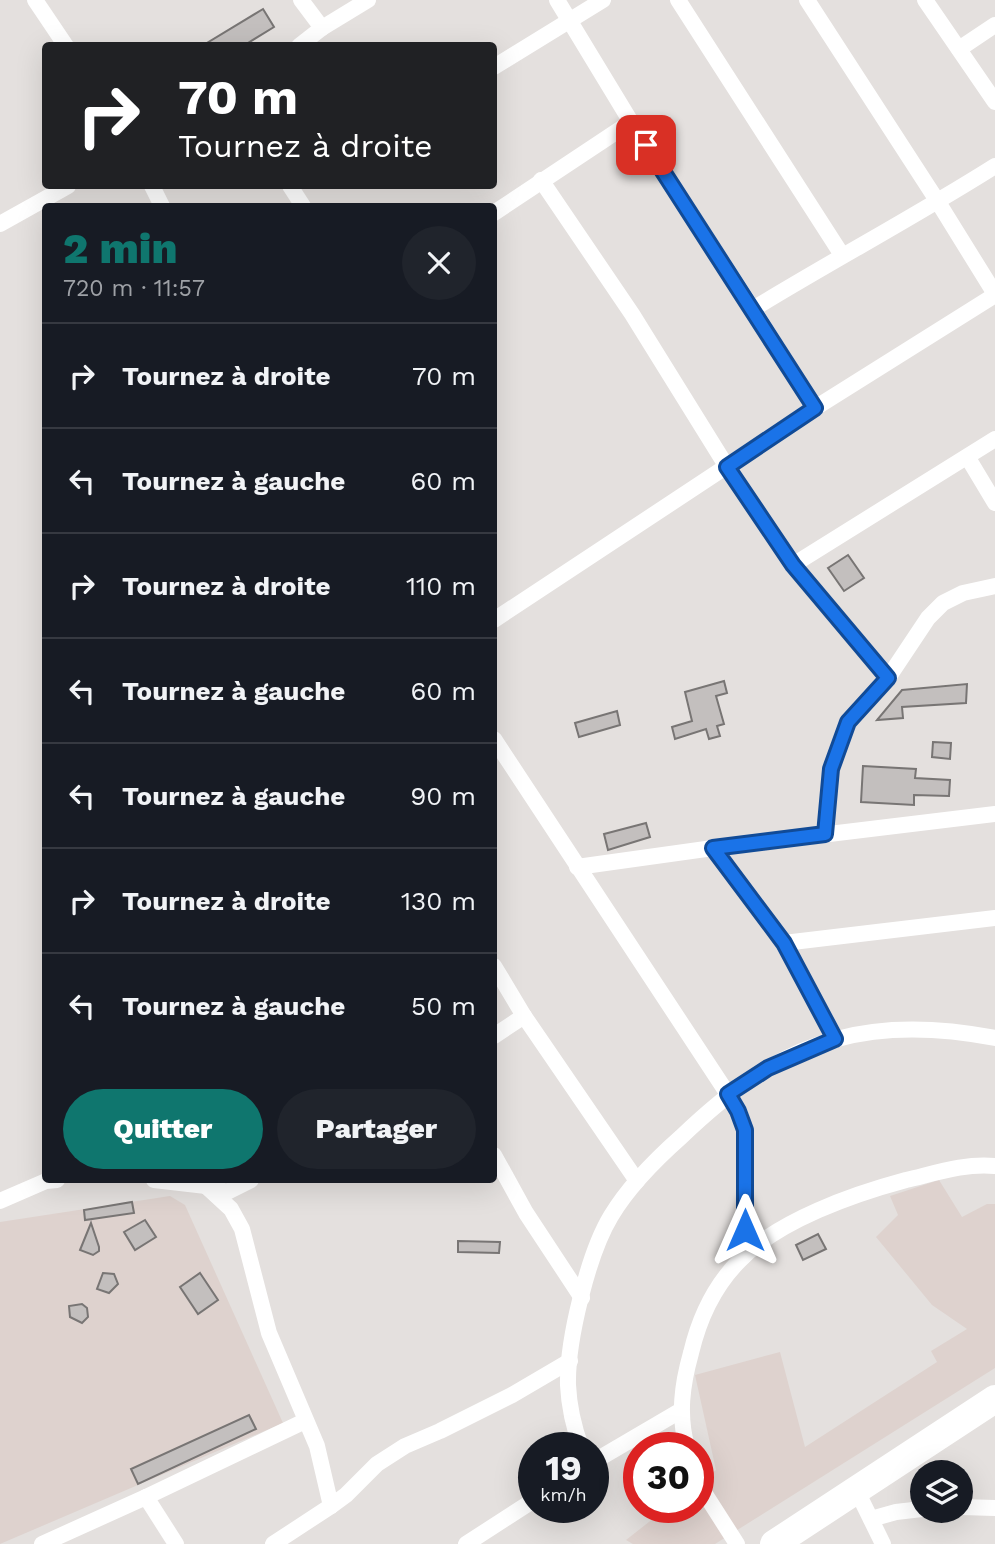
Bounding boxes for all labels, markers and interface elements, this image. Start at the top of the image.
text: 70 m [178,68,298,126]
icon: right [63,70,154,161]
pin [616,115,676,175]
icon: arrive [627,126,665,164]
text: Tournez à droite [178,127,433,165]
text: 2 min [63,224,177,273]
button: close [402,226,476,300]
text: 720 m · 11:57 [63,275,205,302]
icon: right [63,357,101,395]
text: Tournez à droite [122,361,331,391]
text: 70 m [412,361,476,391]
icon: left [63,462,101,500]
text: Tournez à gauche [122,466,345,496]
text: 60 m [410,466,476,496]
icon: right [63,567,101,605]
text: Tournez à droite [122,571,331,601]
text: 110 m [406,571,476,601]
icon: left [63,672,101,710]
text: Tournez à gauche [122,676,345,706]
text: 60 m [410,676,476,706]
icon: left [63,777,101,815]
text: Tournez à gauche [122,781,345,811]
text: 90 m [410,781,476,811]
icon: right [63,882,101,920]
text: Tournez à droite [122,886,331,916]
text: 130 m [401,886,476,916]
icon: left [63,987,101,1025]
text: Tournez à gauche [122,991,345,1021]
text: 50 m [411,991,476,1021]
button: Quitter [63,1089,263,1169]
button: Partager [277,1089,476,1169]
position arrow [708,1193,782,1267]
speed limit sign: 30 [623,1432,714,1523]
text: 19 [545,1447,582,1489]
map controls [910,1460,973,1523]
button: layers [910,1460,973,1523]
text: km/h [540,1484,587,1505]

